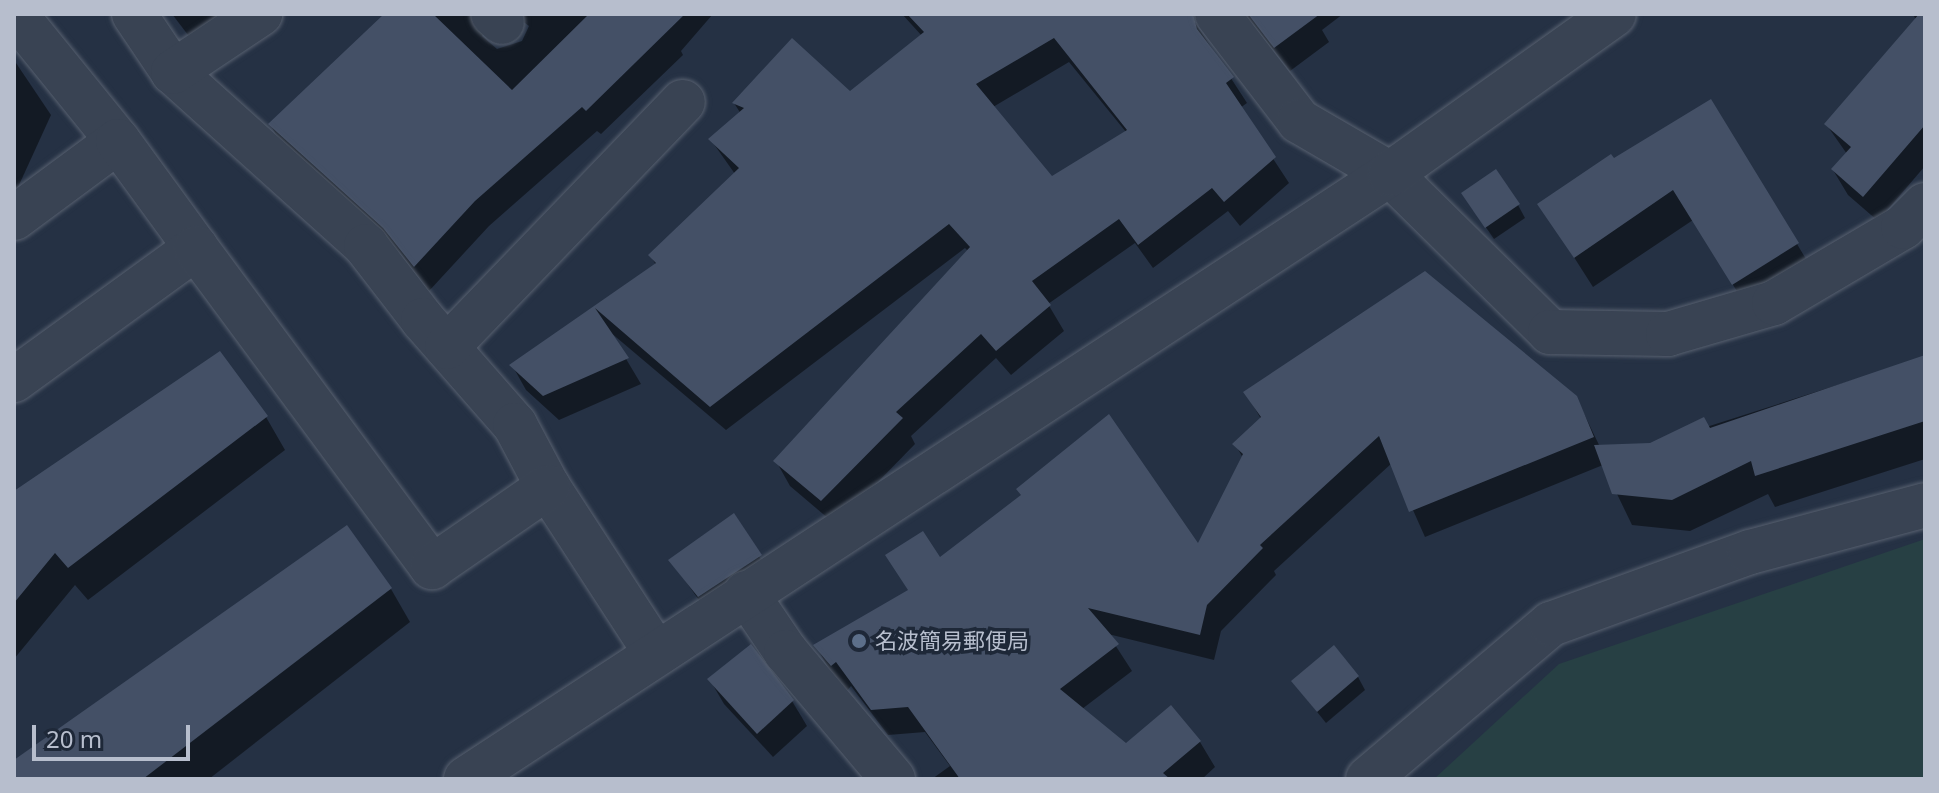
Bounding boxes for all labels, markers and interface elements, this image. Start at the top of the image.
place label: 名波簡易郵便局 [875,628,1029,654]
marker: 名波簡易郵便局 [850,632,868,650]
scale bar [36,709,194,759]
text: 20 m [46,722,102,755]

